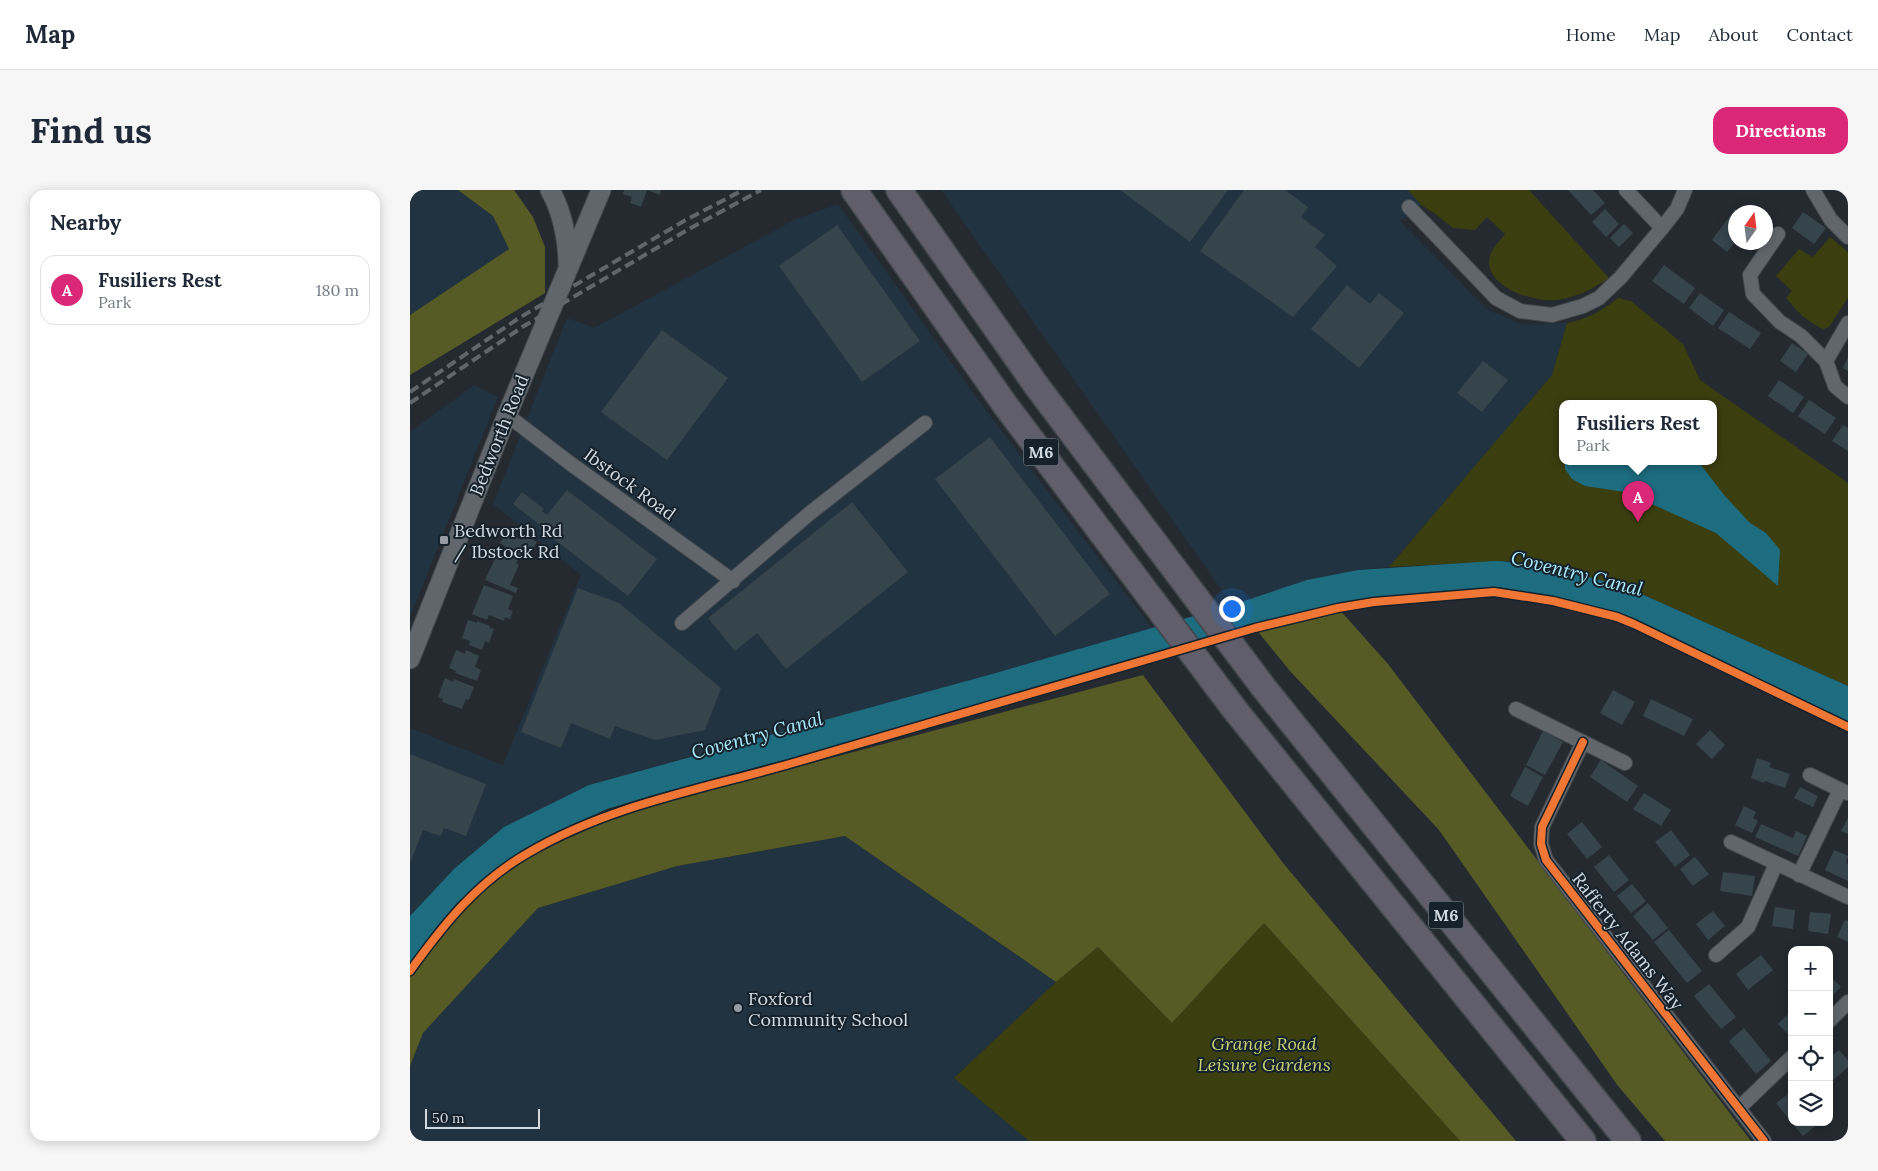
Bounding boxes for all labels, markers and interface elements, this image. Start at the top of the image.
text: Map [25,19,75,50]
text: Home [1566,23,1616,46]
text: Map [1644,23,1680,46]
text: About [1708,23,1758,46]
text: Contact [1786,23,1853,46]
button: Directions [1713,107,1848,154]
text: Find us [30,108,152,153]
north arrow [1728,205,1773,250]
text: Nearby [50,209,121,236]
text: Fusiliers Rest [98,268,222,292]
text: A [62,280,72,300]
text: 180 m [316,280,359,300]
text: Park [98,292,131,312]
street label: Bedworth Road [464,371,534,499]
popup [1559,400,1717,465]
text: Fusiliers Rest [1576,411,1700,435]
text: Park [1576,435,1610,455]
road number: M6 [1024,438,1058,466]
street label: Ibstock Road [580,443,681,525]
pin: A [1622,481,1654,522]
place label: Bedworth Rd / Ibstock Rd [454,519,563,563]
marker: Bedworth Rd / Ibstock Rd [438,534,450,546]
water label: Coventry Canal [1509,545,1646,601]
your location [1219,596,1245,622]
water label: Coventry Canal [689,706,826,764]
street label: Rafferty Adams Way [1567,868,1689,1015]
road number: M6 [1428,902,1464,928]
map controls [1788,946,1833,1126]
button: + [1788,946,1833,991]
place label: Foxford Community School [748,987,908,1031]
button: − [1788,991,1833,1036]
marker: Foxford Community School [732,1002,744,1014]
park label: Grange Road Leisure Gardens [1197,1032,1331,1076]
button: locate [1788,1036,1833,1081]
button: layers [1788,1081,1833,1126]
scale bar [425,1106,540,1129]
text: 50 m [432,1109,465,1127]

